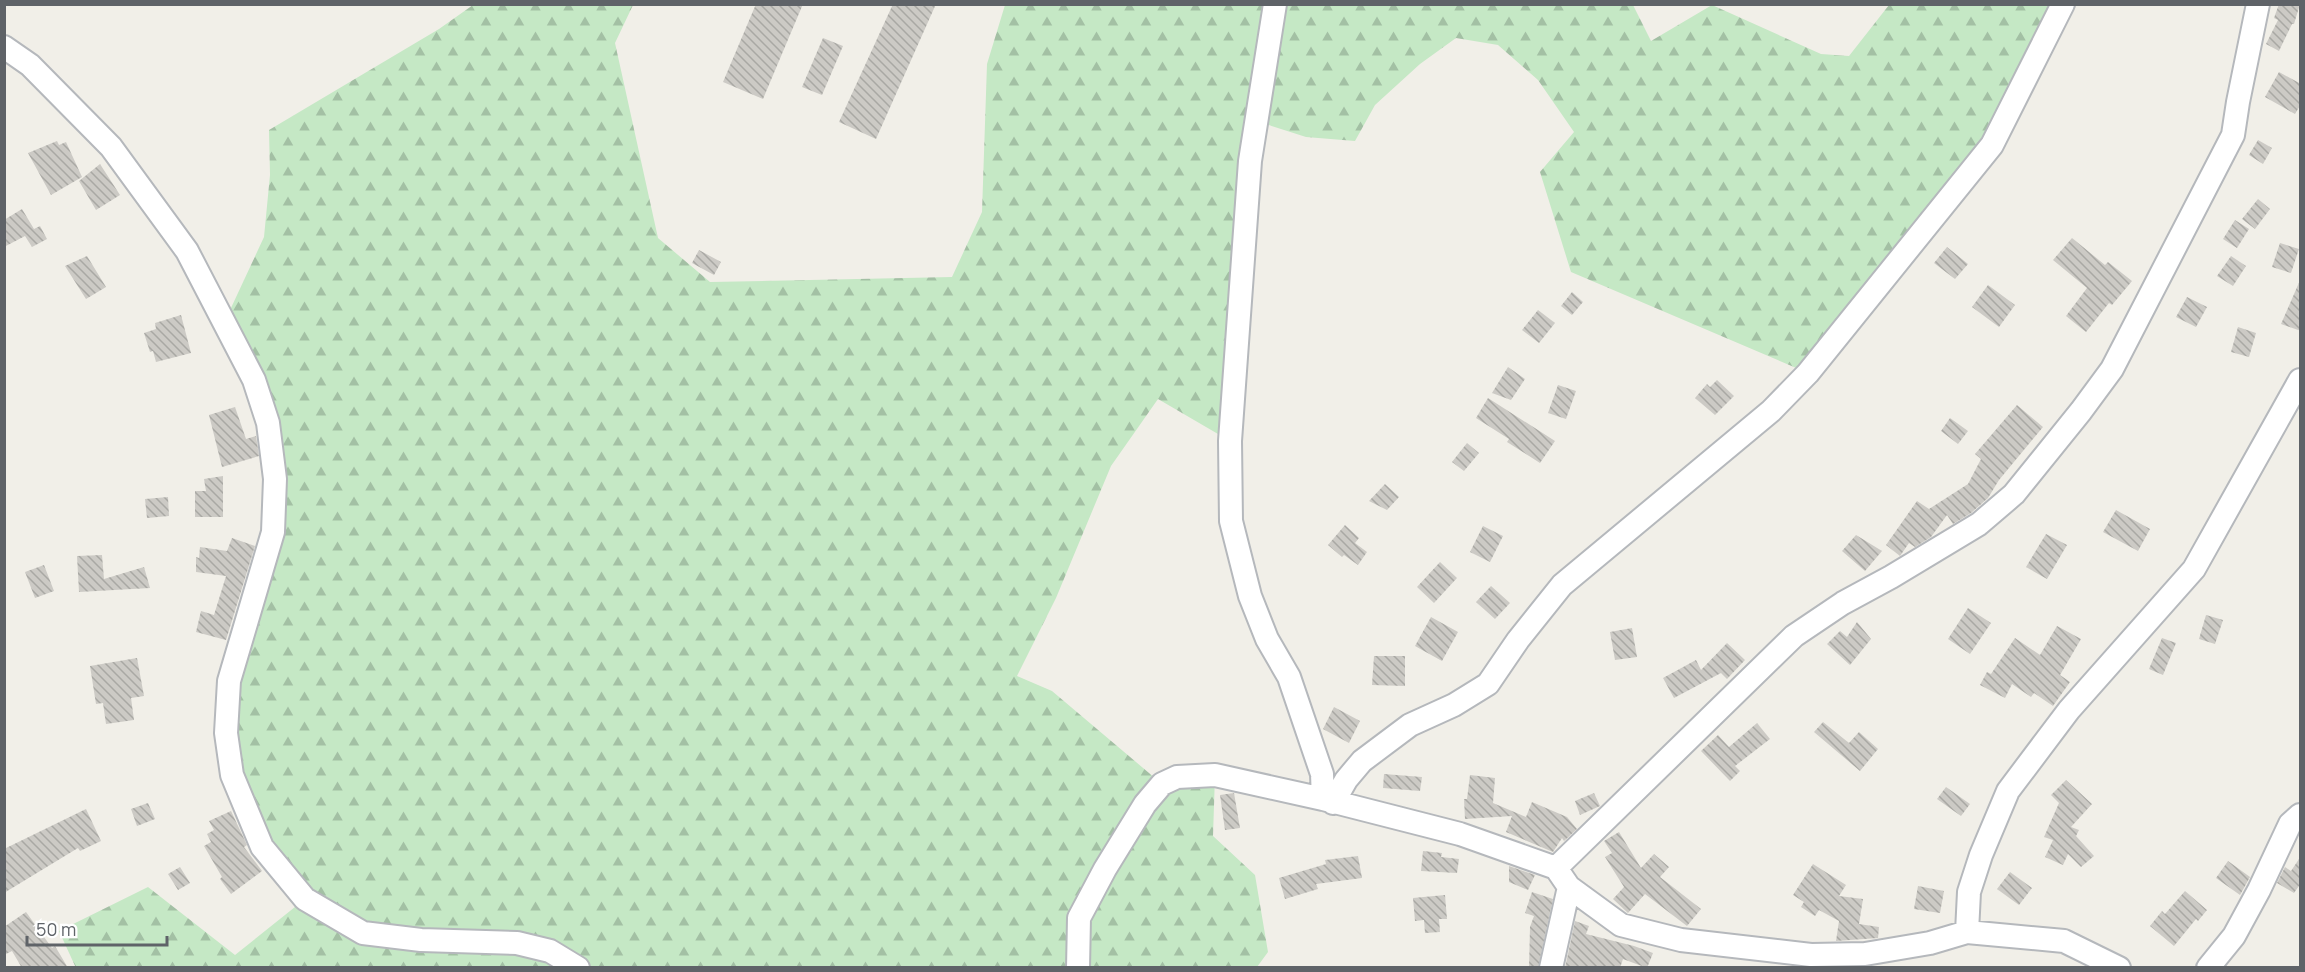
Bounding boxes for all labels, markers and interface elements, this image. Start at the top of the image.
scale bar [27,909,166,947]
text: 50 m [36,917,76,941]

